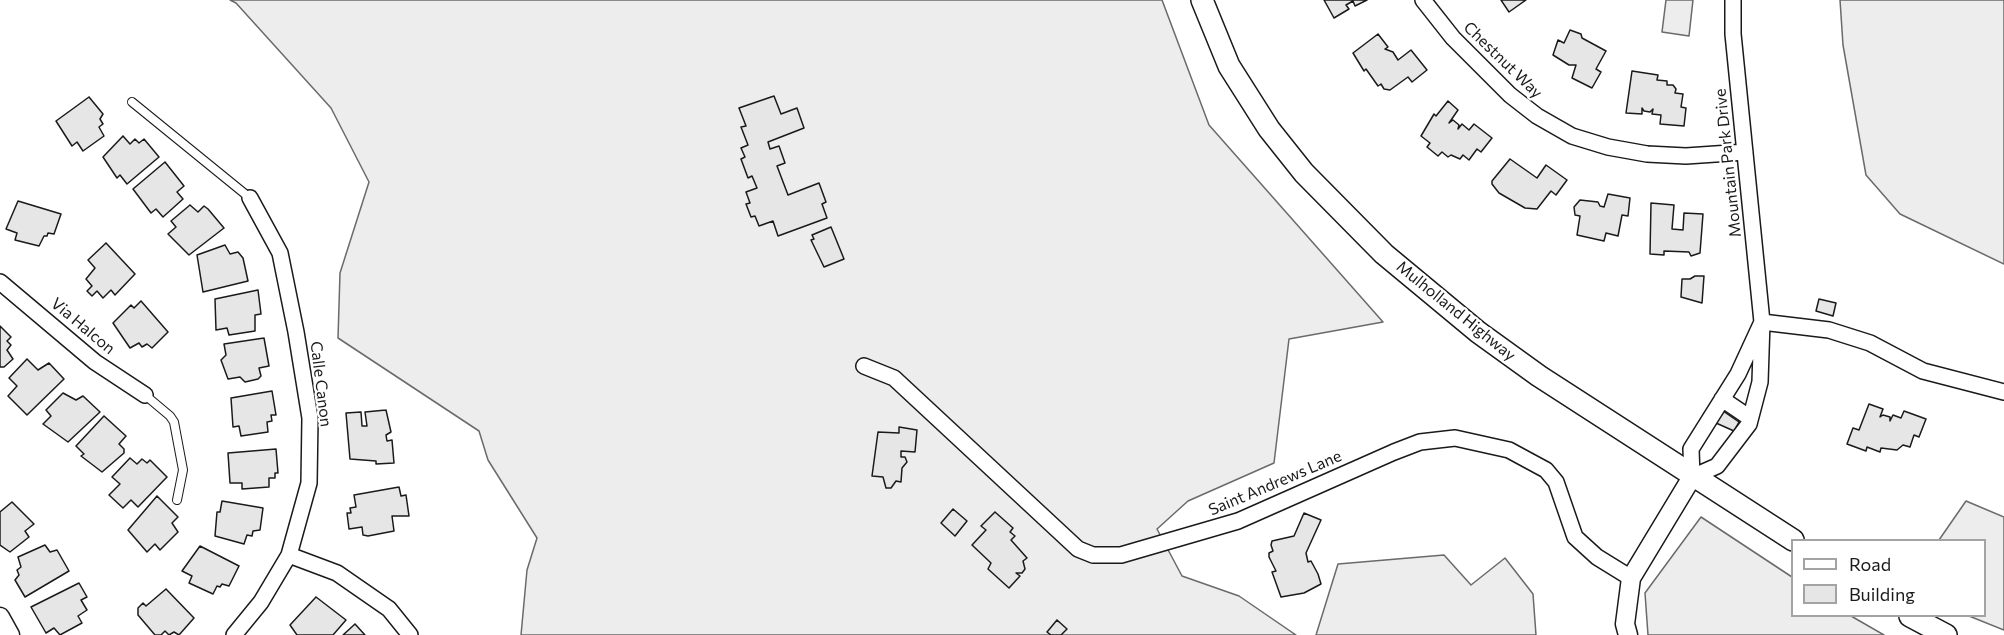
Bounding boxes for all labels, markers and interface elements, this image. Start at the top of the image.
street label: Chestnut Way [1460,18,1546,102]
street label: Mountain Park Drive [1711,88,1745,238]
street label: Mulholland Highway [1393,257,1519,365]
street label: Via Halcon [47,294,119,358]
street label: Calle Canon [306,340,336,428]
street label: Saint Andrews Lane [1206,446,1344,520]
legend [1791,539,1986,617]
text: Road [1849,553,1891,575]
text: Building [1849,583,1915,605]

